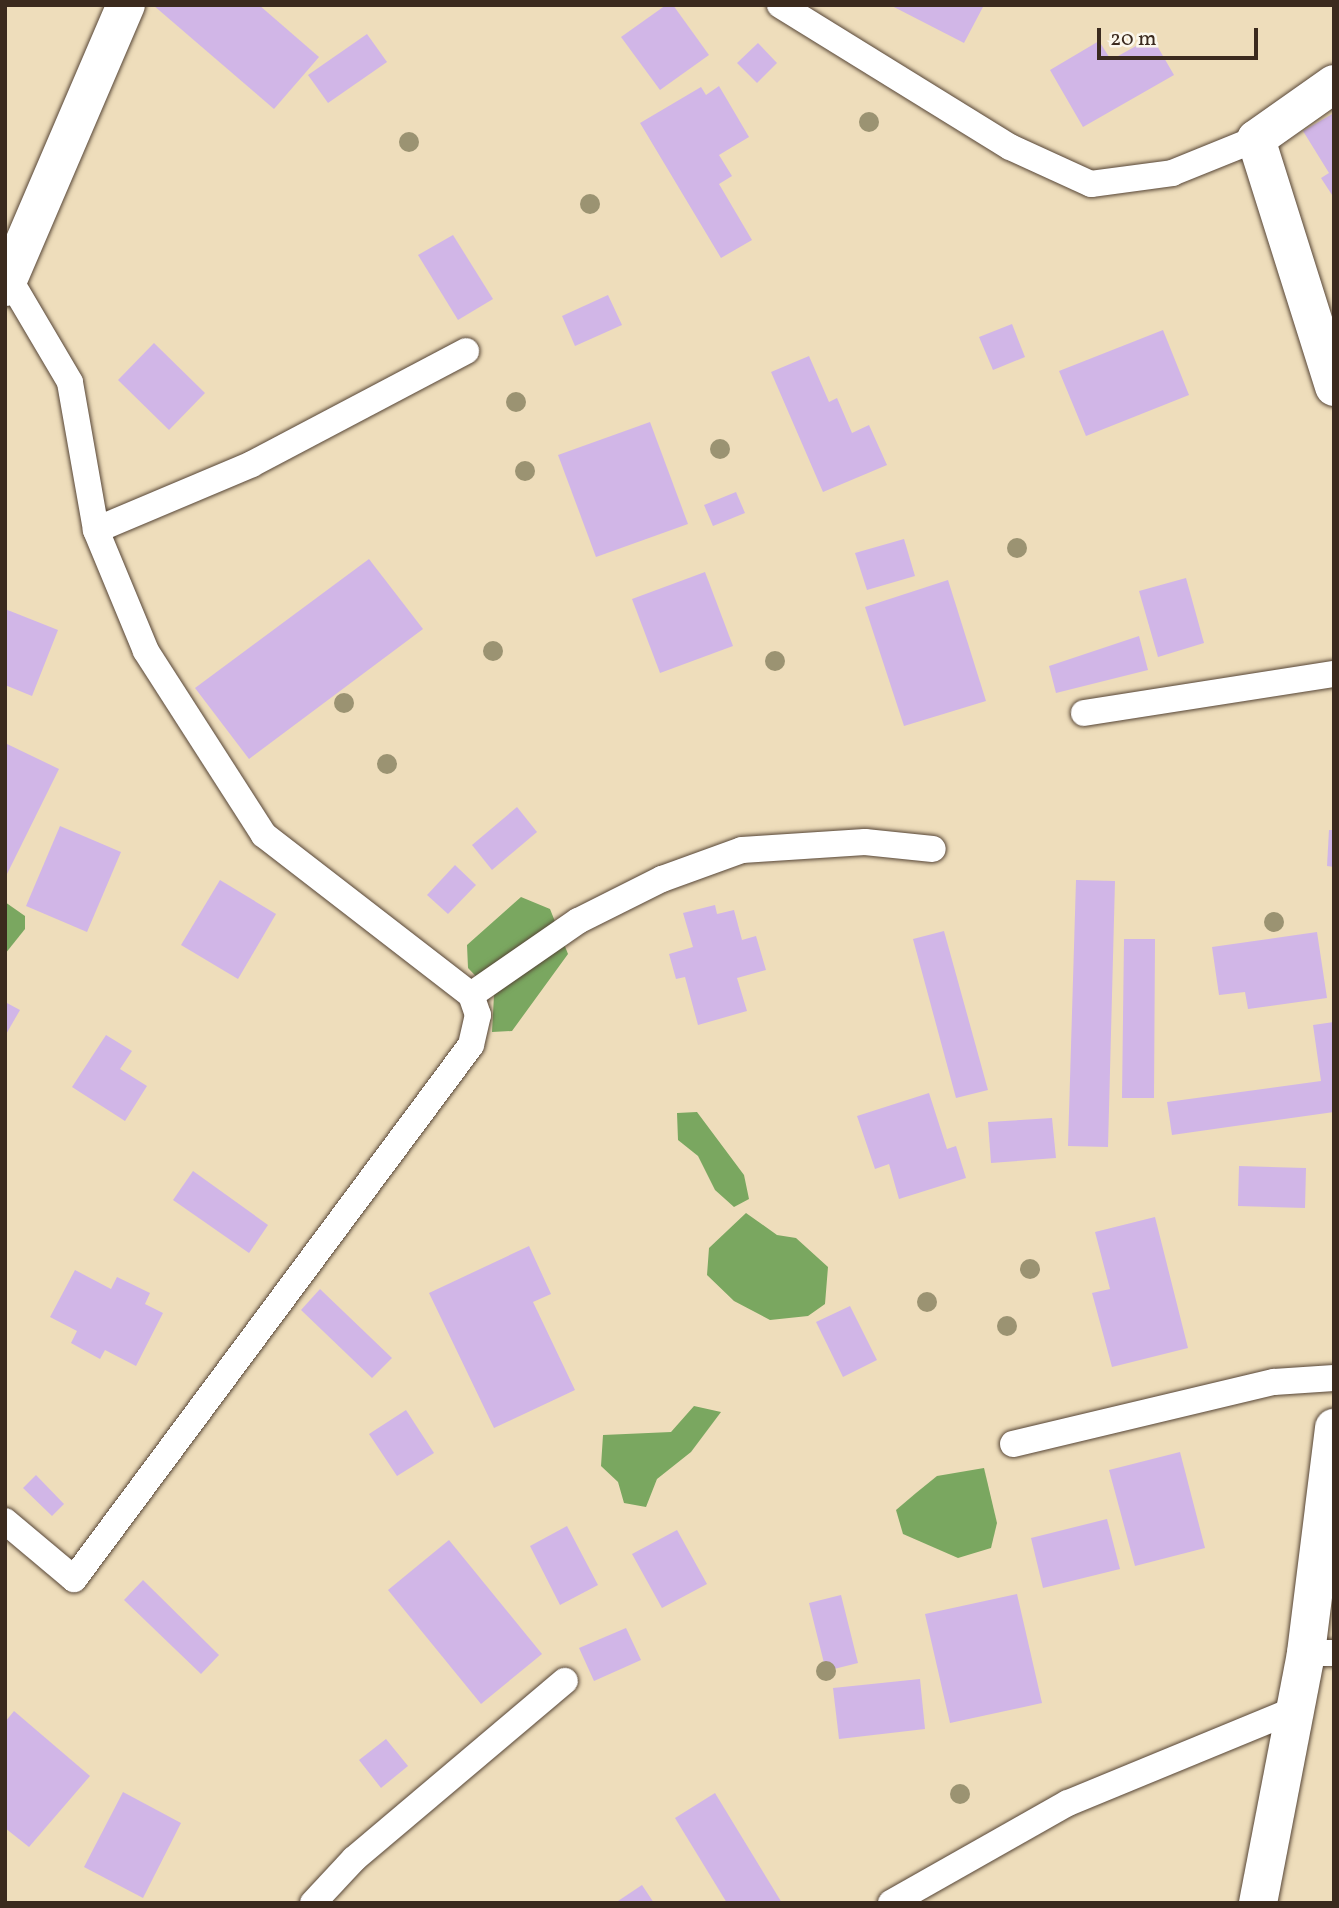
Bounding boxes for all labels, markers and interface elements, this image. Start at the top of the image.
scale bar [1101,14,1262,58]
text: 20 m [1110,25,1156,54]

